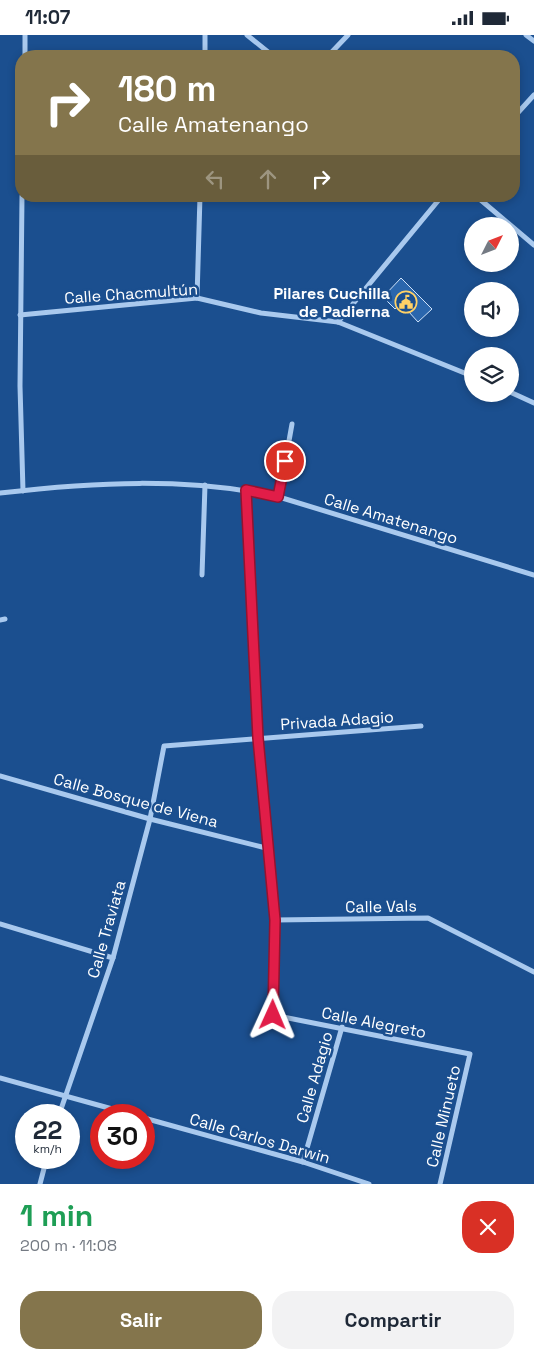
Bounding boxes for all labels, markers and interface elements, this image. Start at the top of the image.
text: 11:07 [25,5,70,30]
text: 180 m [118,67,216,111]
icon: right [35,70,100,135]
text: Calle Amatenango [118,110,309,138]
icon: left [201,165,229,193]
icon: ahead [254,165,282,193]
icon: right [307,165,335,193]
north arrow [464,217,519,273]
map controls [464,217,519,402]
street label: Calle Chacmultún [64,278,199,309]
button: sound [464,282,519,337]
place label: Pilares Cuchilla de Padierna [273,283,390,322]
public building icon: Pilares Cuchilla de Padierna [394,290,418,314]
button: layers [464,347,519,402]
pin [264,440,306,482]
icon: arrive [271,447,299,475]
street label: Calle Amatenango [321,488,460,549]
street label: Privada Adagio [280,706,395,735]
street label: Calle Bosque de Viena [51,768,220,833]
street label: Calle Traviata [82,878,130,981]
street label: Calle Vals [345,895,417,918]
position arrow [246,988,298,1040]
street label: Calle Alegreto [320,1002,428,1043]
street label: Calle Adagio [291,1029,338,1125]
street label: Calle Minueto [422,1063,465,1169]
speed limit sign: 30 [90,1104,155,1169]
street label: Calle Carlos Darwin [187,1108,333,1169]
text: 22 [33,1114,62,1146]
text: km/h [33,1141,62,1157]
text: 1 min [20,1196,93,1235]
button: close [462,1201,514,1253]
text: 200 m · 11:08 [20,1235,117,1256]
button: Salir [20,1291,262,1349]
button: Compartir [272,1291,514,1349]

